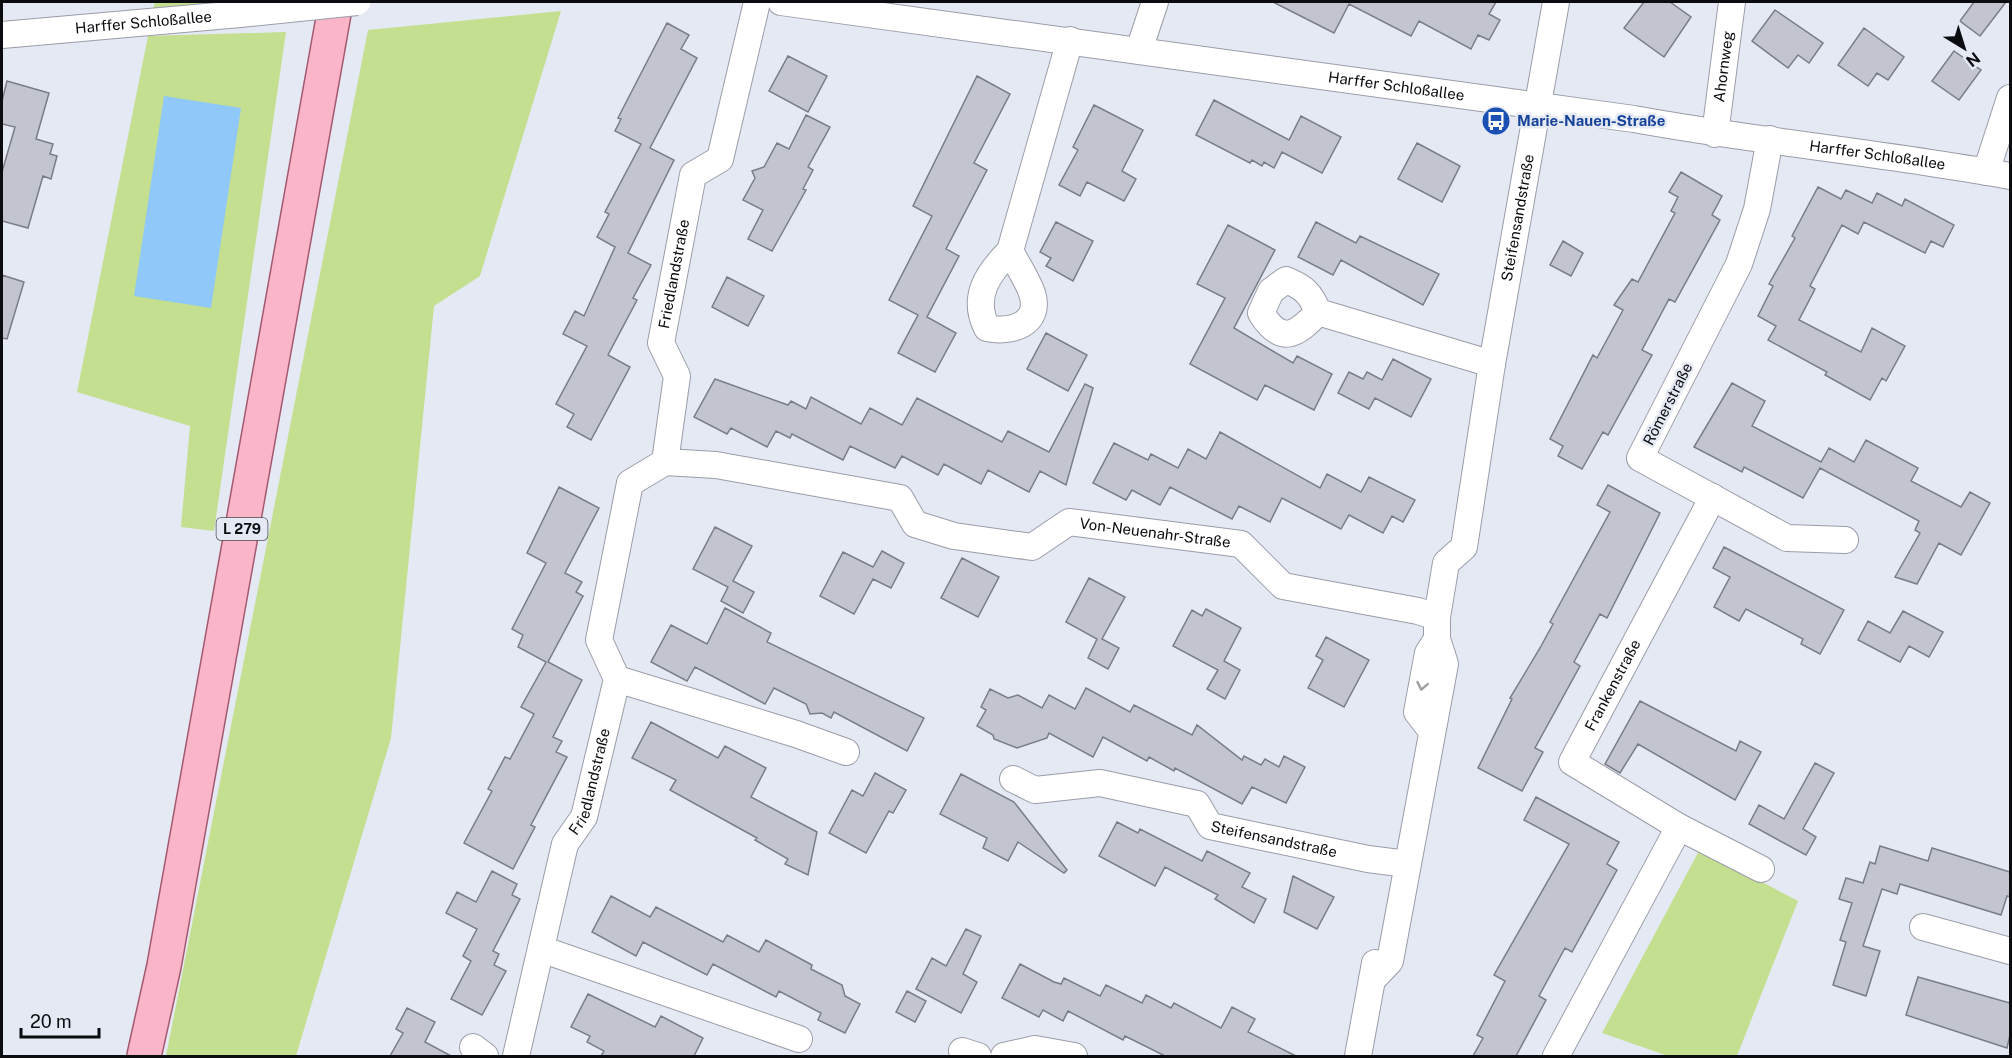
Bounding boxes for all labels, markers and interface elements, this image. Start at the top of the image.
street label: Harffer Schloßallee [74,8,213,37]
north arrow [1934,18,1994,78]
street label: Ahornweg [1710,30,1736,103]
text: N [1962,48,1984,71]
street label: Harffer Schloßallee [1327,68,1465,104]
bus stop icon: Marie-Nauen-Straße [1480,105,1512,137]
place label: Marie-Nauen-Straße [1517,112,1665,129]
street label: Harffer Schloßallee [1808,137,1947,173]
street label: Steifensandstraße [1498,153,1537,282]
street label: Friedlandstraße [655,218,692,330]
street label: Römerstraße [1640,360,1696,448]
street label: Von-Neuenahr-Straße [1079,514,1232,551]
road number: L 279 [216,518,268,540]
street label: Frankenstraße [1581,636,1644,734]
one-way arrow [1416,681,1429,691]
street label: Friedlandstraße [565,727,613,838]
street label: Steifensandstraße [1209,817,1339,860]
scale bar [21,1001,99,1039]
text: 20 m [30,1011,72,1032]

